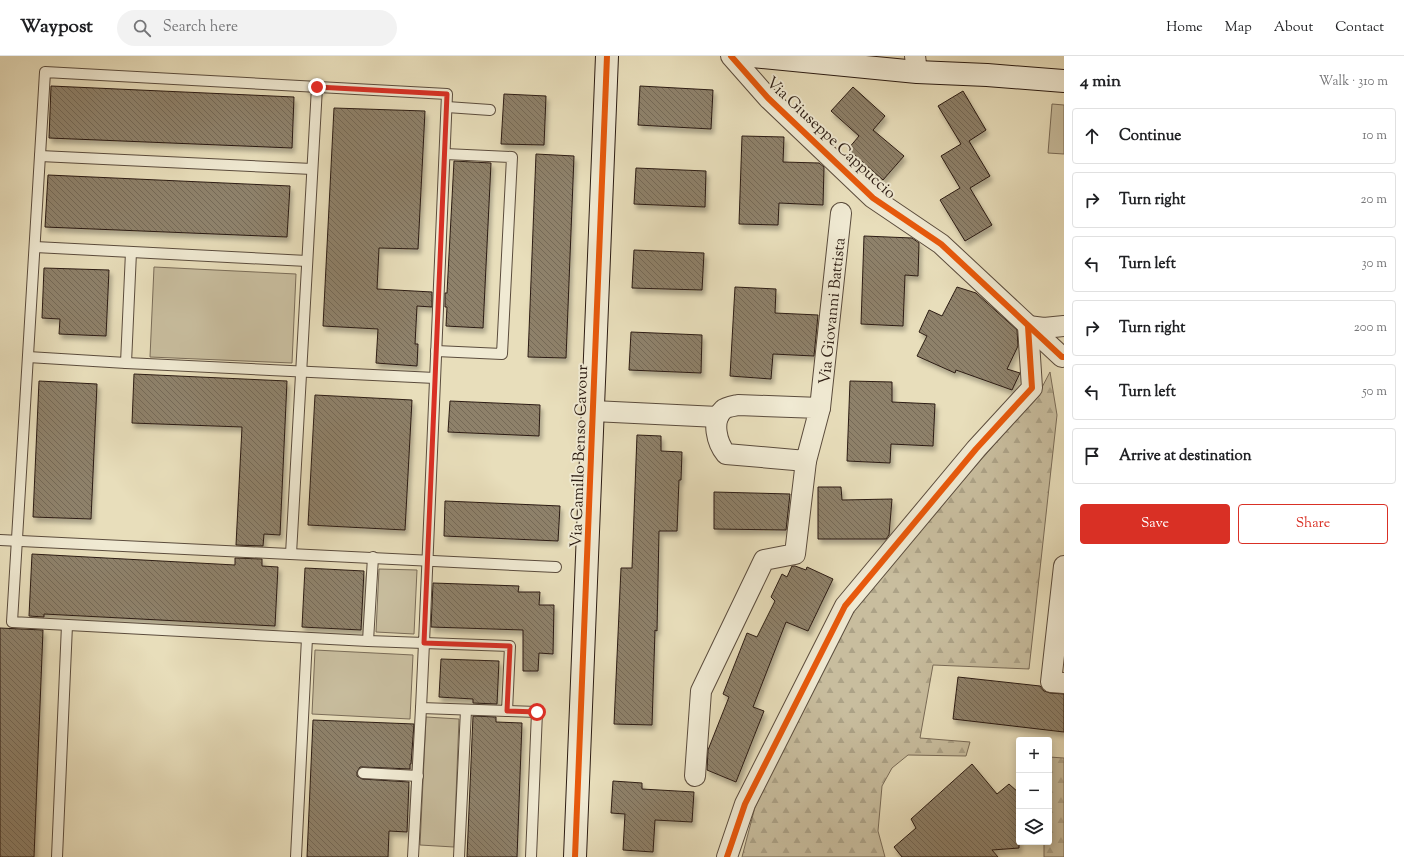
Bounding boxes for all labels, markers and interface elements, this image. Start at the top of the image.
search box [117,10,397,46]
text: Waypost [20,14,93,41]
icon: search [131,17,153,39]
text: Search here [163,17,238,38]
text: Home [1166,18,1203,38]
text: Map [1225,18,1252,38]
text: About [1274,18,1313,38]
text: Contact [1335,18,1384,38]
text: 4 min [1080,70,1121,94]
street label: Via Giuseppe Cappuccio [760,72,901,206]
text: Walk · 310 m [1319,73,1388,91]
route end [308,78,326,96]
icon: ahead [1081,125,1103,147]
text: Continue [1119,126,1181,147]
text: 10 m [1362,127,1387,145]
icon: right [1081,189,1103,211]
text: Turn right [1119,190,1185,211]
text: 20 m [1361,191,1387,209]
street label: Via Giovanni Battista [814,236,853,386]
icon: left [1081,253,1103,275]
text: Turn left [1119,254,1176,275]
text: 30 m [1361,255,1387,273]
icon: right [1081,317,1103,339]
text: Turn right [1119,318,1185,339]
text: 200 m [1354,319,1387,337]
street label: Via Camillo Benso Cavour [566,364,595,548]
icon: left [1081,381,1103,403]
text: Turn left [1119,382,1176,403]
text: 50 m [1362,383,1387,401]
icon: arrive [1081,445,1103,467]
text: Arrive at destination [1119,446,1252,467]
button: Save [1080,504,1230,544]
button: Share [1238,504,1388,544]
route start [528,703,546,721]
map controls [1016,737,1052,845]
button: + [1016,737,1052,773]
button: − [1016,773,1052,809]
button: layers [1016,809,1052,845]

